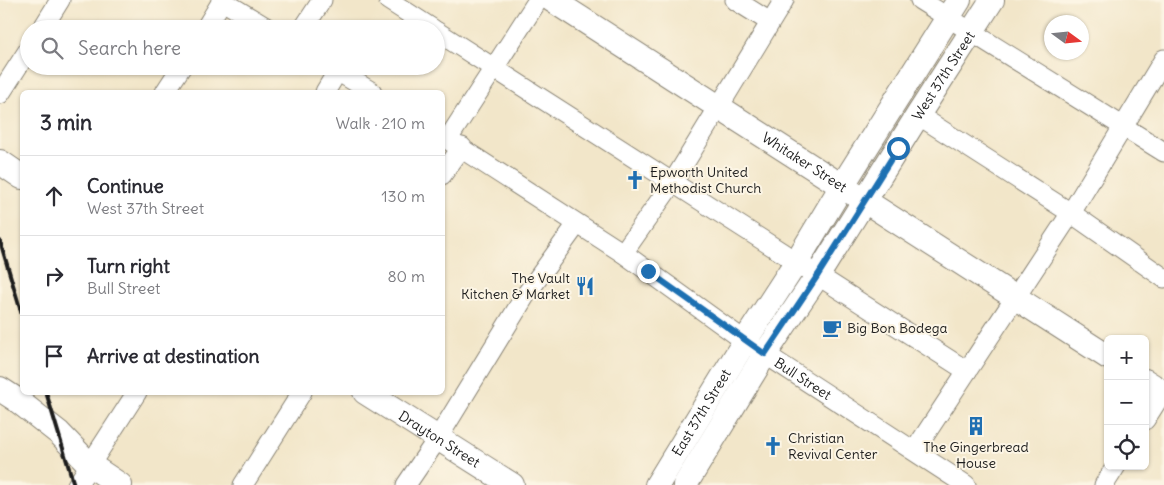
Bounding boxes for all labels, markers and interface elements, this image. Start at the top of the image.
north arrow [1044,15,1089,60]
search box [20,20,445,75]
street label: West 37th Street [908,28,979,124]
icon: search [38,34,66,62]
text: Search here [78,36,181,60]
text: 3 min [40,109,92,136]
text: Walk · 210 m [335,113,425,133]
street label: Whitaker Street [758,128,851,196]
route start [887,137,910,160]
place label: Epworth United Methodist Church [650,163,761,197]
church icon: Epworth United Methodist Church [624,169,646,191]
text: Continue [87,174,164,198]
icon: ahead [40,182,68,210]
text: 130 m [381,186,425,206]
text: West 37th Street [87,198,204,218]
text: Turn right [87,254,170,278]
route end [637,260,660,283]
icon: right [40,262,68,290]
text: 80 m [387,266,425,286]
place label: The Vault Kitchen & Market [461,269,570,303]
restaurant icon: The Vault Kitchen & Market [574,275,596,297]
text: Bull Street [87,278,161,298]
cafe icon: Big Bon Bodega [821,317,843,339]
place label: Big Bon Bodega [847,319,947,337]
map controls [1104,335,1149,470]
button: + [1104,335,1149,380]
icon: arrive [40,342,68,370]
text: Arrive at destination [87,344,260,368]
street label: Bull Street [771,354,835,404]
street label: East 37th Street [668,365,735,459]
button: − [1104,380,1149,425]
street label: Drayton Street [395,407,484,472]
building icon: The Gingerbread House [965,415,987,437]
button: locate [1104,425,1149,470]
place label: Christian Revival Center [788,429,878,463]
church icon: Christian Revival Center [762,435,784,457]
place label: The Gingerbread House [923,438,1029,472]

